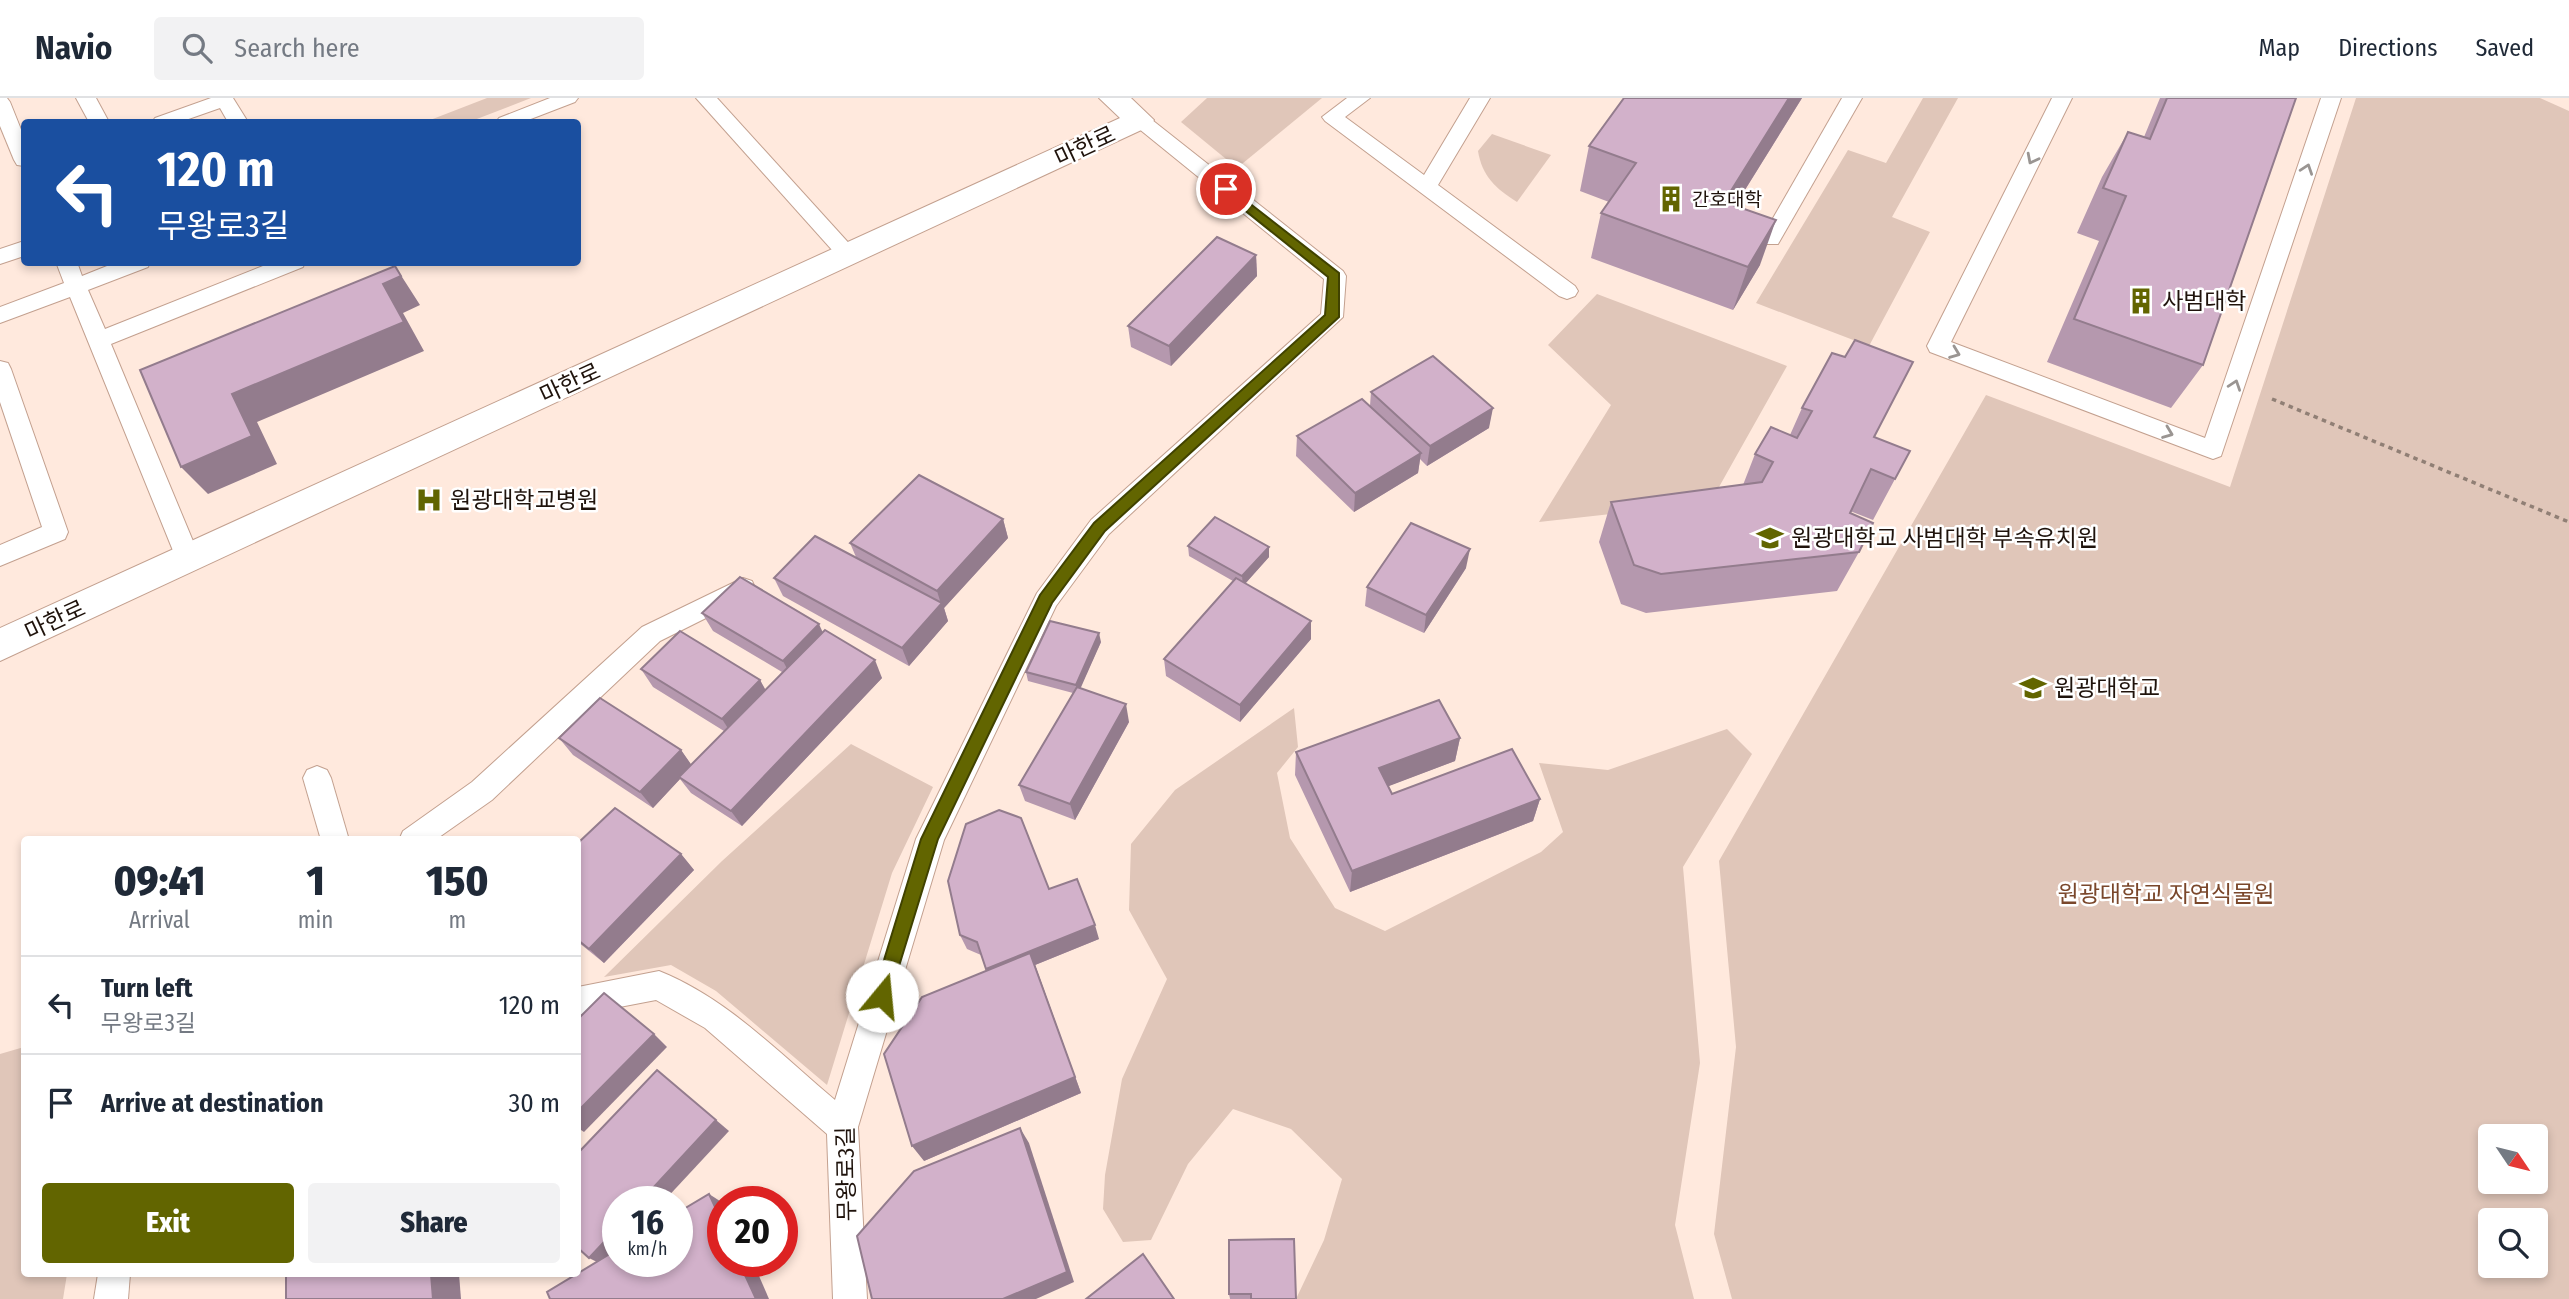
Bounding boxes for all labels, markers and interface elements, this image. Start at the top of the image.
search box [154,17,644,80]
text: Navio [35,28,112,68]
icon: search [178,29,216,67]
text: Search here [234,33,360,64]
text: Map [2259,34,2300,62]
text: Directions [2338,34,2437,62]
text: Saved [2475,34,2534,62]
street label: 마한로 [1050,120,1120,172]
text: 120 m [157,140,275,199]
icon: left [42,147,133,238]
one-way arrow [2026,152,2040,164]
pin [1196,159,1256,219]
one-way arrow [2299,164,2313,176]
icon: arrive [1207,170,1245,208]
building icon: 간호대학 [1656,184,1686,214]
place label: 간호대학 [1692,188,1762,211]
text: 무왕로3길 [157,207,289,245]
building icon: 사범대학 [2126,286,2156,316]
place label: 사범대학 [2162,287,2247,315]
one-way arrow [1949,344,1961,358]
street label: 마한로 [535,357,605,409]
one-way arrow [2227,379,2241,392]
one-way arrow [2162,425,2174,439]
hospital icon: 원광대학교병원 [414,485,444,515]
place label: 원광대학교병원 [450,486,598,514]
school or university icon: 원광대학교 사범대학 부속유치원 [1755,523,1785,553]
place label: 원광대학교 사범대학 부속유치원 [1791,524,2098,552]
street label: 마한로 [20,594,90,646]
school or university icon: 원광대학교 [2018,673,2048,703]
place label: 원광대학교 [2054,674,2160,702]
text: 09:41 [114,856,205,906]
text: 1 [307,856,325,906]
text: 150 [426,856,488,906]
park label: 원광대학교 자연식물원 [2057,880,2275,908]
text: Arrival [129,906,190,934]
text: min [298,906,333,934]
text: m [448,906,466,934]
position arrow [845,959,919,1033]
text: Turn left [101,973,193,1004]
icon: left [42,986,80,1024]
text: 120 m [499,990,560,1021]
text: 무왕로3길 [101,1009,196,1037]
icon: arrive [42,1084,80,1122]
text: Arrive at destination [101,1088,324,1119]
text: 30 m [509,1088,560,1119]
north arrow [2478,1124,2548,1194]
map controls [2478,1124,2548,1278]
street label: 무왕로3길 [831,1126,861,1222]
button: Exit [42,1183,294,1263]
button: Share [308,1183,560,1263]
speed limit sign: 20 [707,1186,798,1277]
text: 16 [631,1201,664,1243]
button: search [2478,1208,2548,1278]
text: km/h [627,1238,668,1260]

